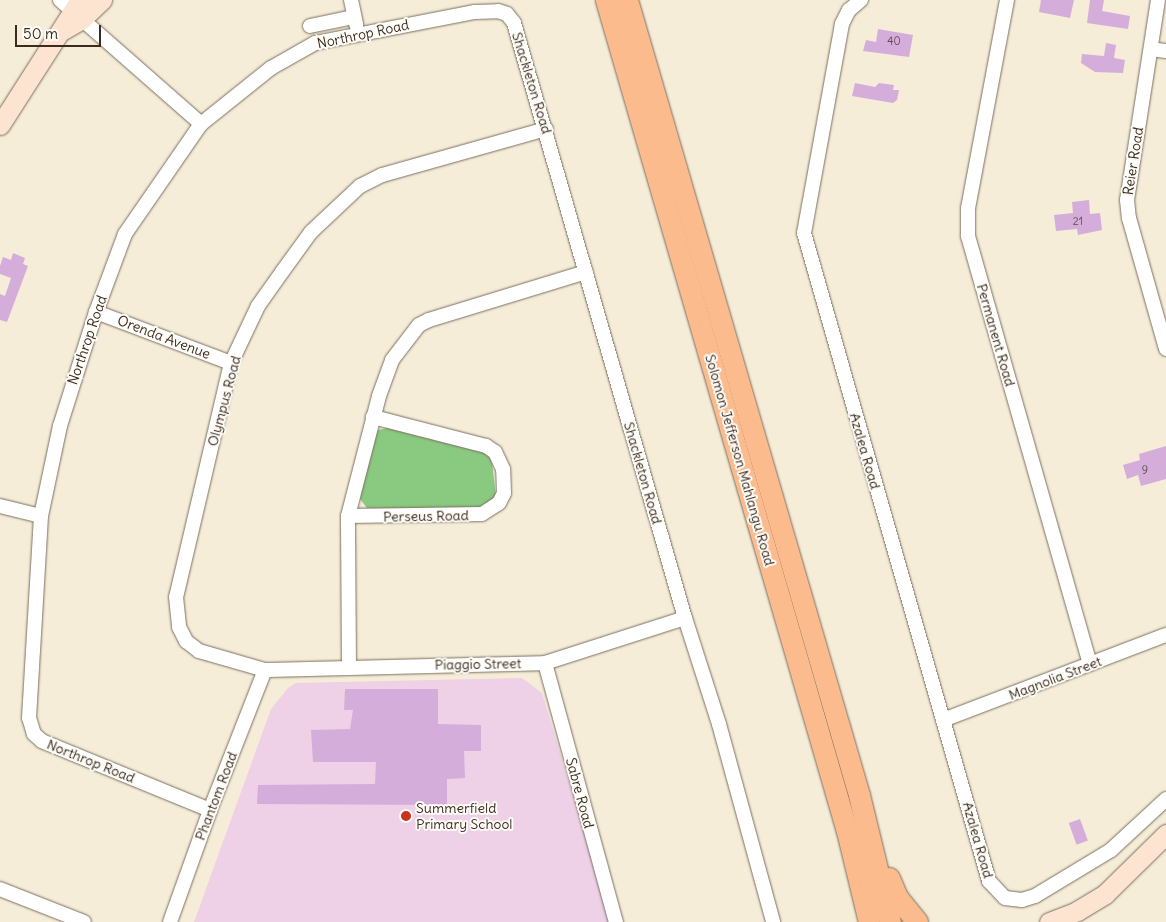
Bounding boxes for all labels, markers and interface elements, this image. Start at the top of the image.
scale bar [18,15,104,47]
street label: Northrop Road [316,16,410,52]
text: 50 m [23,24,58,43]
street label: Shackleton Road [509,30,555,136]
house number: 40 [887,34,901,48]
street label: Reier Road [1119,126,1147,196]
house number: 21 [1073,214,1083,228]
street label: Permanent Road [973,282,1019,388]
street label: Northrop Road [64,293,110,387]
street label: Orenda Avenue [115,312,213,362]
street label: Solomon Jefferson Mahlangu Road [702,352,778,568]
street label: Olympus Road [204,354,244,448]
street label: Azalea Road [846,411,884,491]
street label: Shackleton Road [620,420,666,526]
house number: 9 [1142,463,1148,477]
street label: Perseus Road [383,507,469,525]
street label: Magnolia Street [1006,653,1104,703]
street label: Piaggio Street [434,655,522,673]
street label: Northrop Road [44,736,138,786]
street label: Phantom Road [191,749,241,843]
street label: Sabre Road [563,756,597,830]
place label: Summerfield Primary School [416,800,512,832]
street label: Azalea Road [959,800,997,880]
marker: Summerfield Primary School [400,810,412,822]

